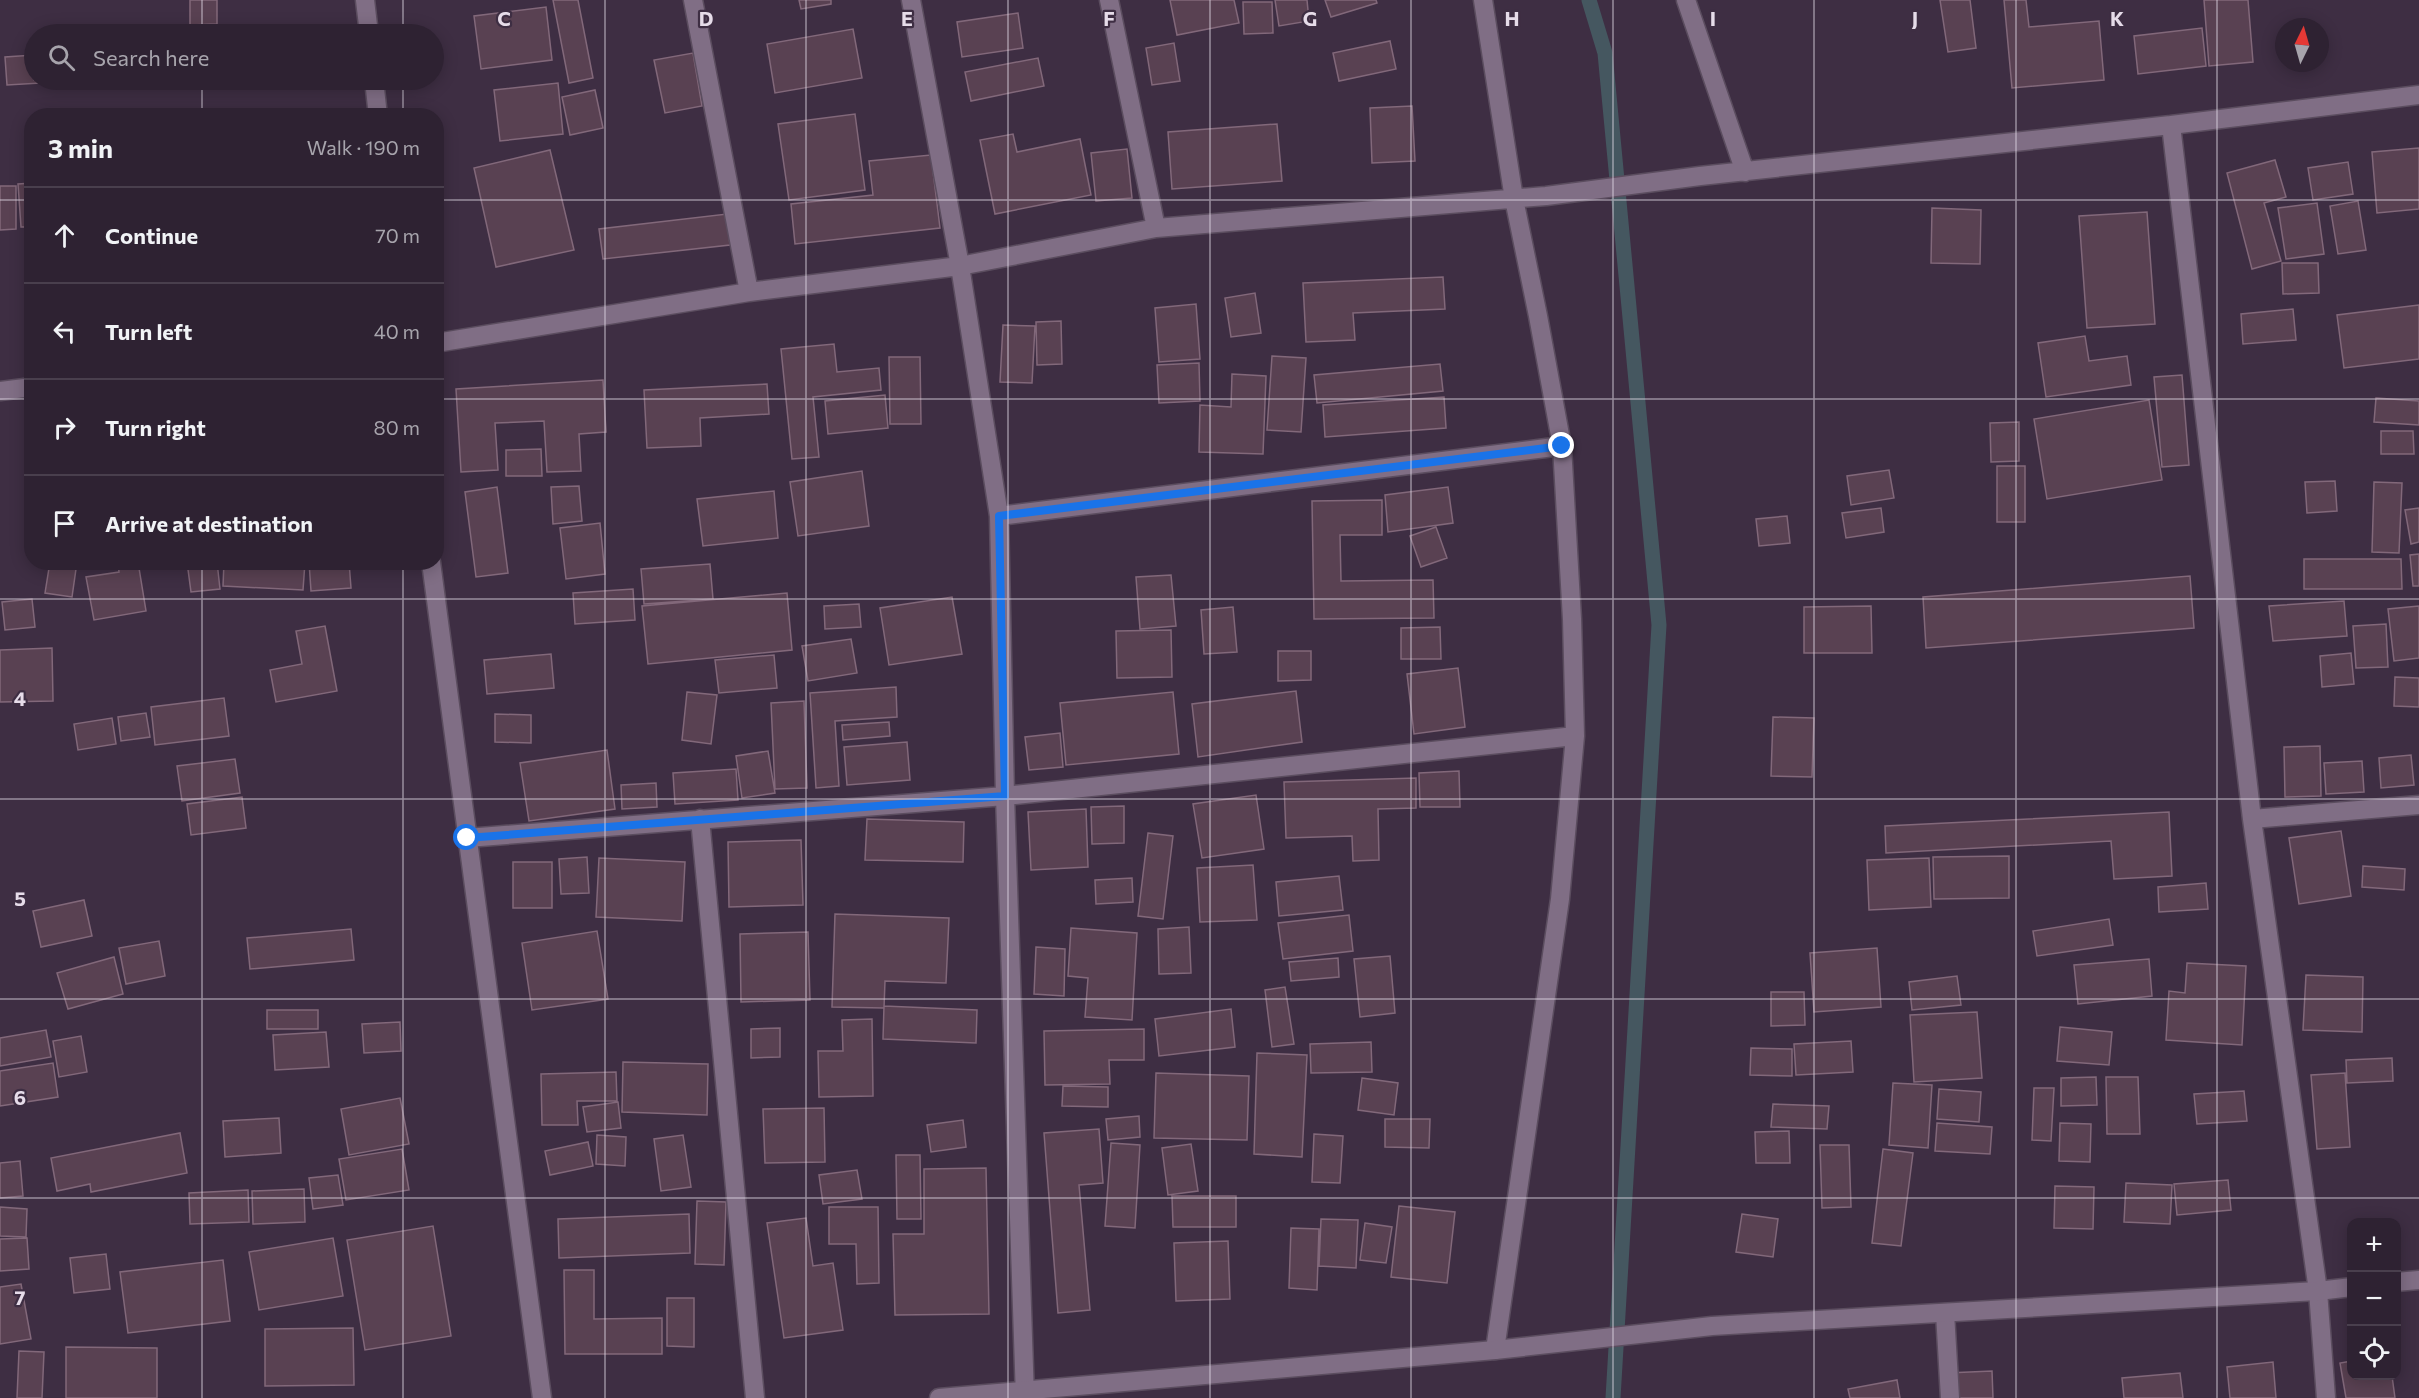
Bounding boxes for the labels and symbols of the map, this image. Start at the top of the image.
text: C [497,6,511,30]
text: D [699,6,713,30]
text: E [901,6,913,30]
text: F [1103,6,1115,30]
text: G [1303,6,1317,30]
text: H [1505,6,1520,30]
text: I [1710,6,1716,30]
text: J [1912,6,1918,30]
text: K [2110,6,2124,30]
north arrow [2275,18,2329,72]
route end [1548,432,1574,458]
text: 4 [14,686,26,710]
route start [453,824,479,850]
text: 5 [14,886,26,910]
text: 6 [14,1085,26,1109]
text: 7 [15,1285,26,1309]

